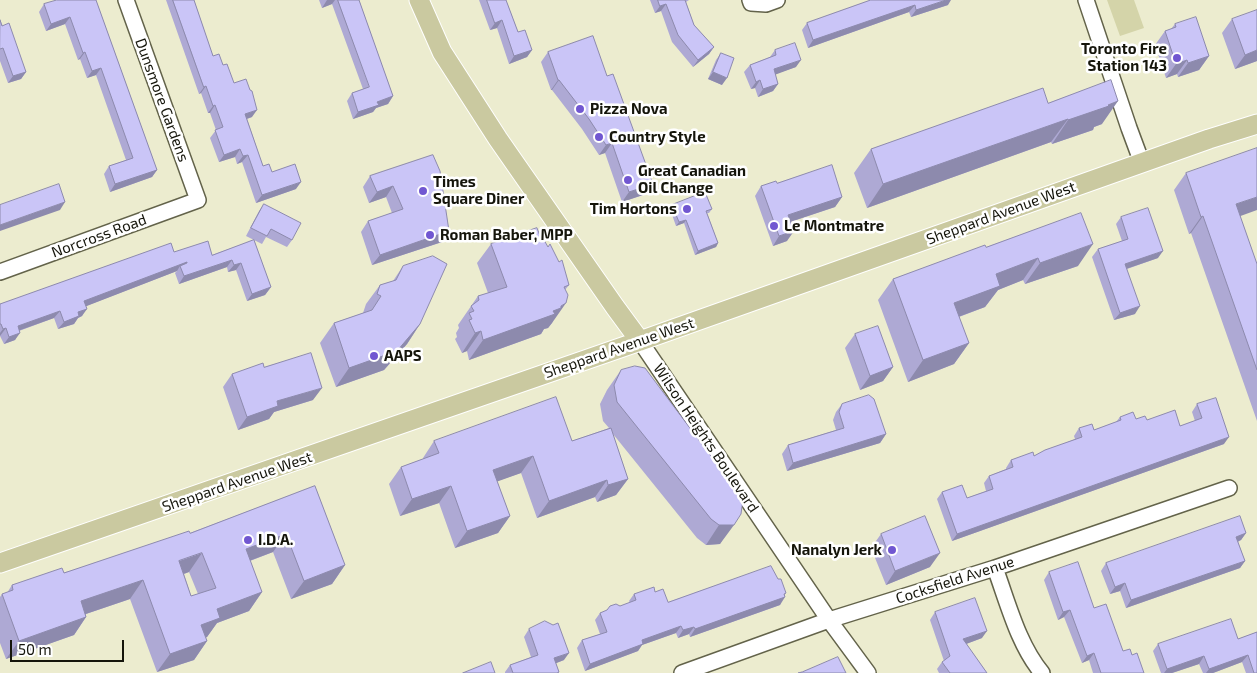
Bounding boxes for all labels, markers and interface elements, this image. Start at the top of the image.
street label: Dunsmore Gardens [131,36,193,164]
place label: Toronto Fire Station 143 [1081,40,1167,75]
marker: Toronto Fire Station 143 [1171,52,1183,64]
place label: Pizza Nova [590,100,667,118]
marker: Pizza Nova [574,103,586,115]
place label: Country Style [609,128,706,146]
marker: Country Style [593,131,605,143]
place label: Great Canadian Oil Change [638,162,746,197]
place label: Times Square Diner [433,173,524,208]
marker: Great Canadian Oil Change [622,174,634,186]
street label: Sheppard Avenue West [924,178,1078,248]
marker: Times Square Diner [417,185,429,197]
place label: Tim Hortons [590,200,677,218]
marker: Tim Hortons [681,203,693,215]
street label: Norcross Road [49,210,149,262]
place label: Le Montmatre [784,217,884,235]
marker: Le Montmatre [768,220,780,232]
place label: Roman Baber, MPP [440,226,573,244]
marker: Roman Baber, MPP [424,229,436,241]
street label: Sheppard Avenue West [542,314,696,382]
place label: AAPS [384,347,422,365]
marker: AAPS [368,350,380,362]
street label: Wilson Heights Boulevard [649,360,763,516]
street label: Sheppard Avenue West [160,448,314,516]
place label: I.D.A. [258,531,293,549]
marker: I.D.A. [242,534,254,546]
place label: Nanalyn Jerk [791,541,882,559]
marker: Nanalyn Jerk [886,544,898,556]
street label: Cocksfield Avenue [894,552,1016,608]
scale bar [12,630,126,662]
text: 50 m [18,640,52,658]

